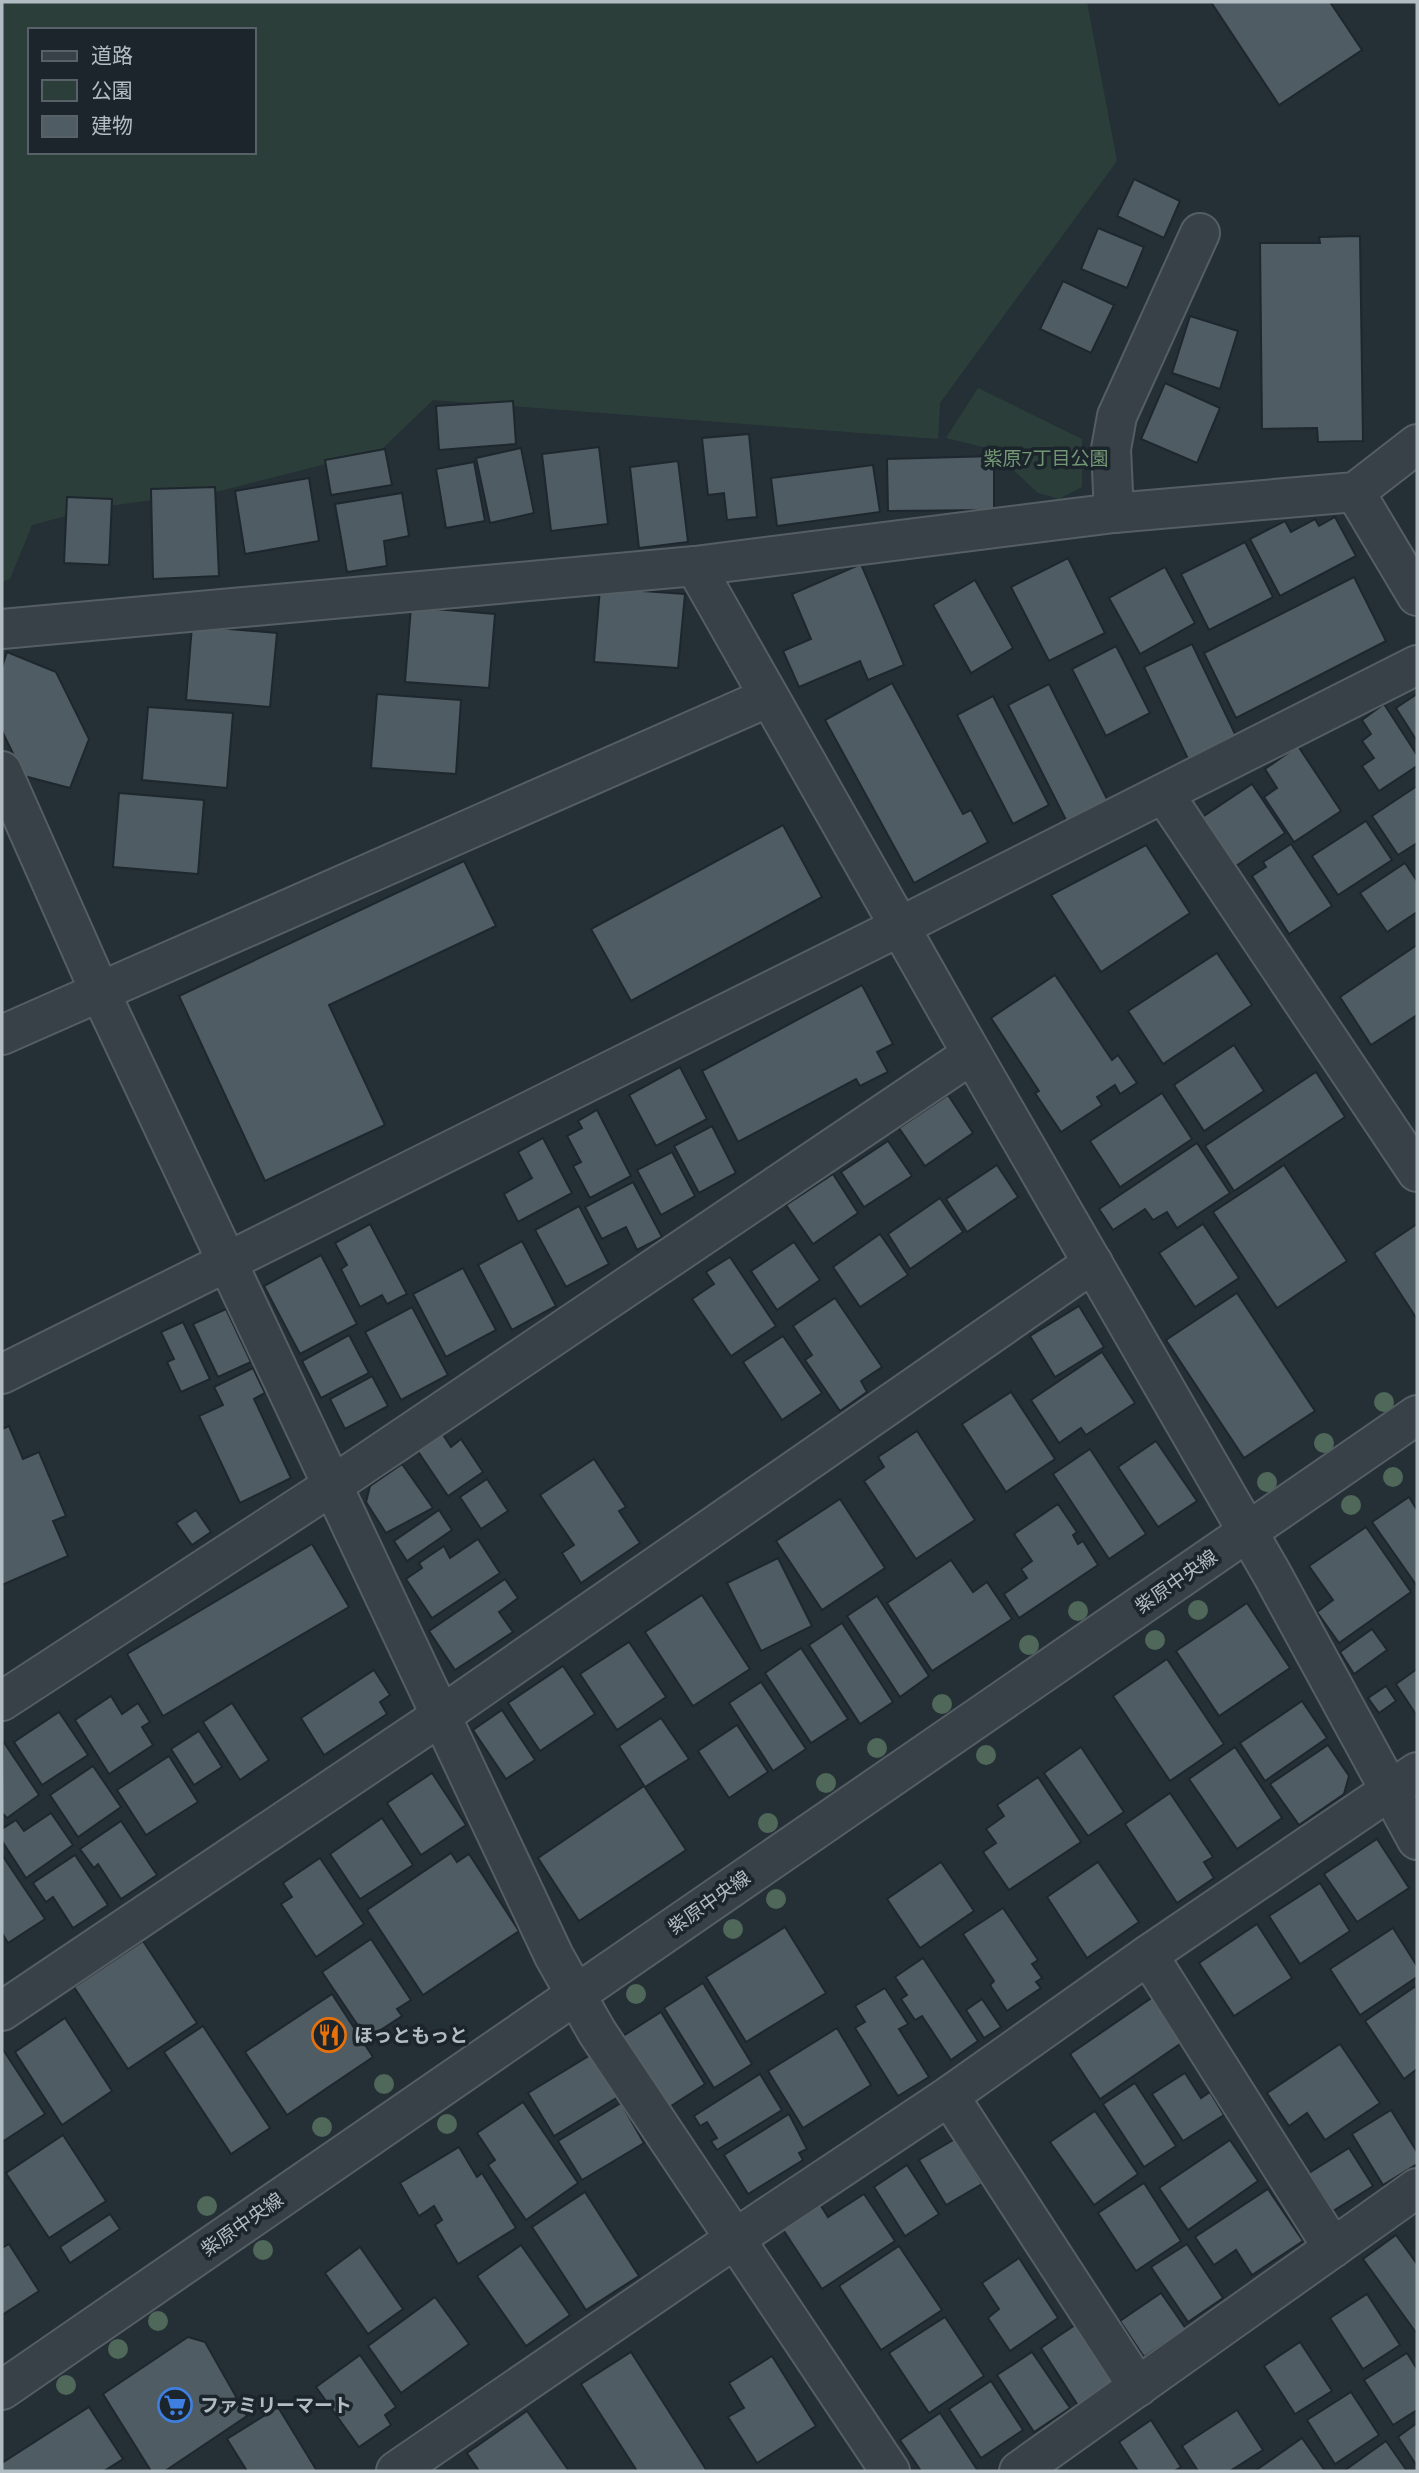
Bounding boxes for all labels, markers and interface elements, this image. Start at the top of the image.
legend [28,28,256,154]
text: 道路 [91,41,133,69]
text: 公園 [91,76,133,104]
text: 建物 [91,111,133,139]
park label: 紫原7丁目公園 [984,445,1108,471]
street label: 紫原中央線 [1130,1543,1222,1619]
street label: 紫原中央線 [663,1864,755,1940]
restaurant icon: ほっともっと [310,2016,348,2054]
place label: ほっともっと [354,2022,468,2048]
street label: 紫原中央線 [196,2186,288,2262]
supermarket icon: ファミリーマート [156,2386,194,2424]
place label: ファミリーマート [200,2392,352,2418]

